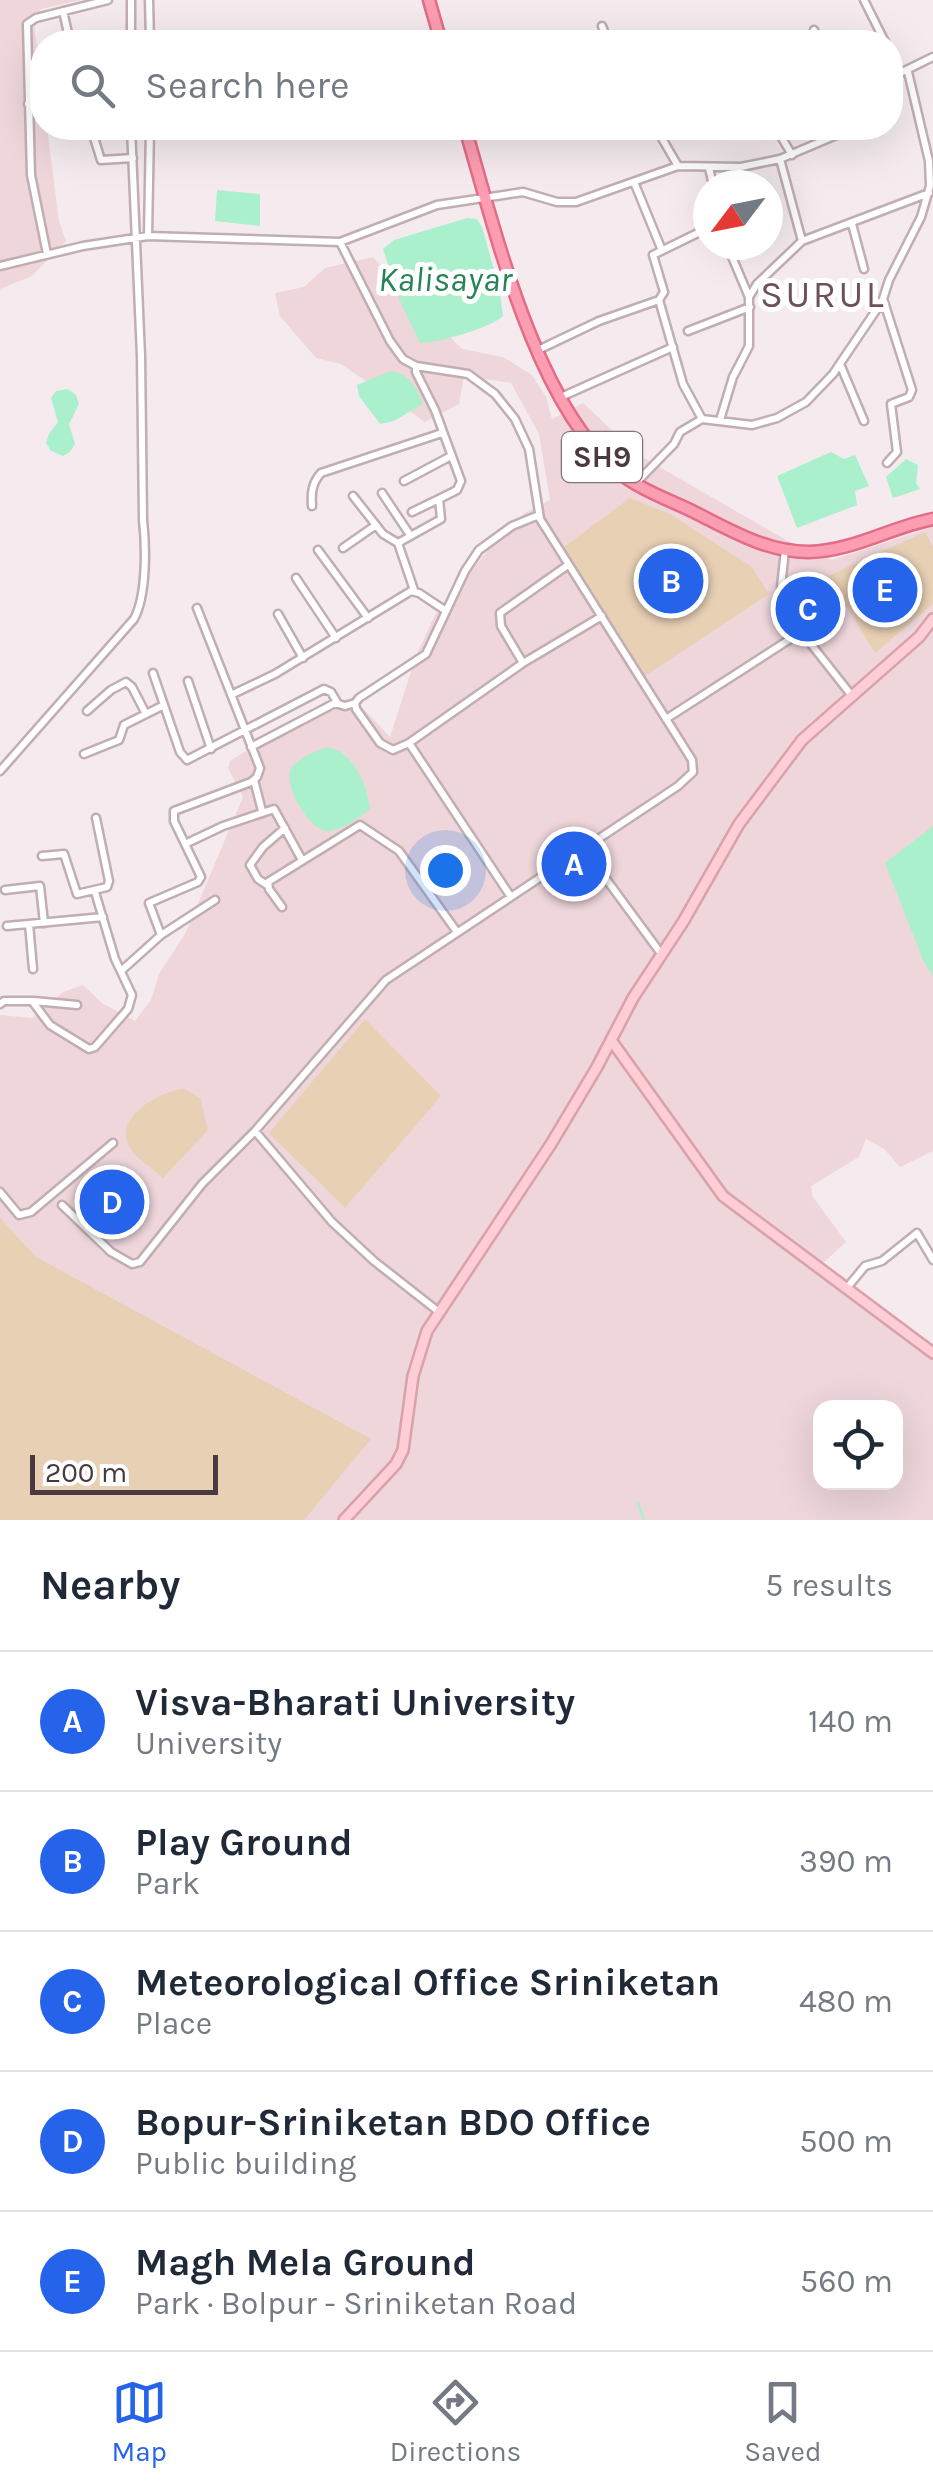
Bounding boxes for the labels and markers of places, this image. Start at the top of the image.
pin: B [638,544,704,618]
pin: E [852,552,918,628]
pin: C [776,572,840,646]
pin: A [542,826,606,902]
pin: D [80,1164,144,1240]

